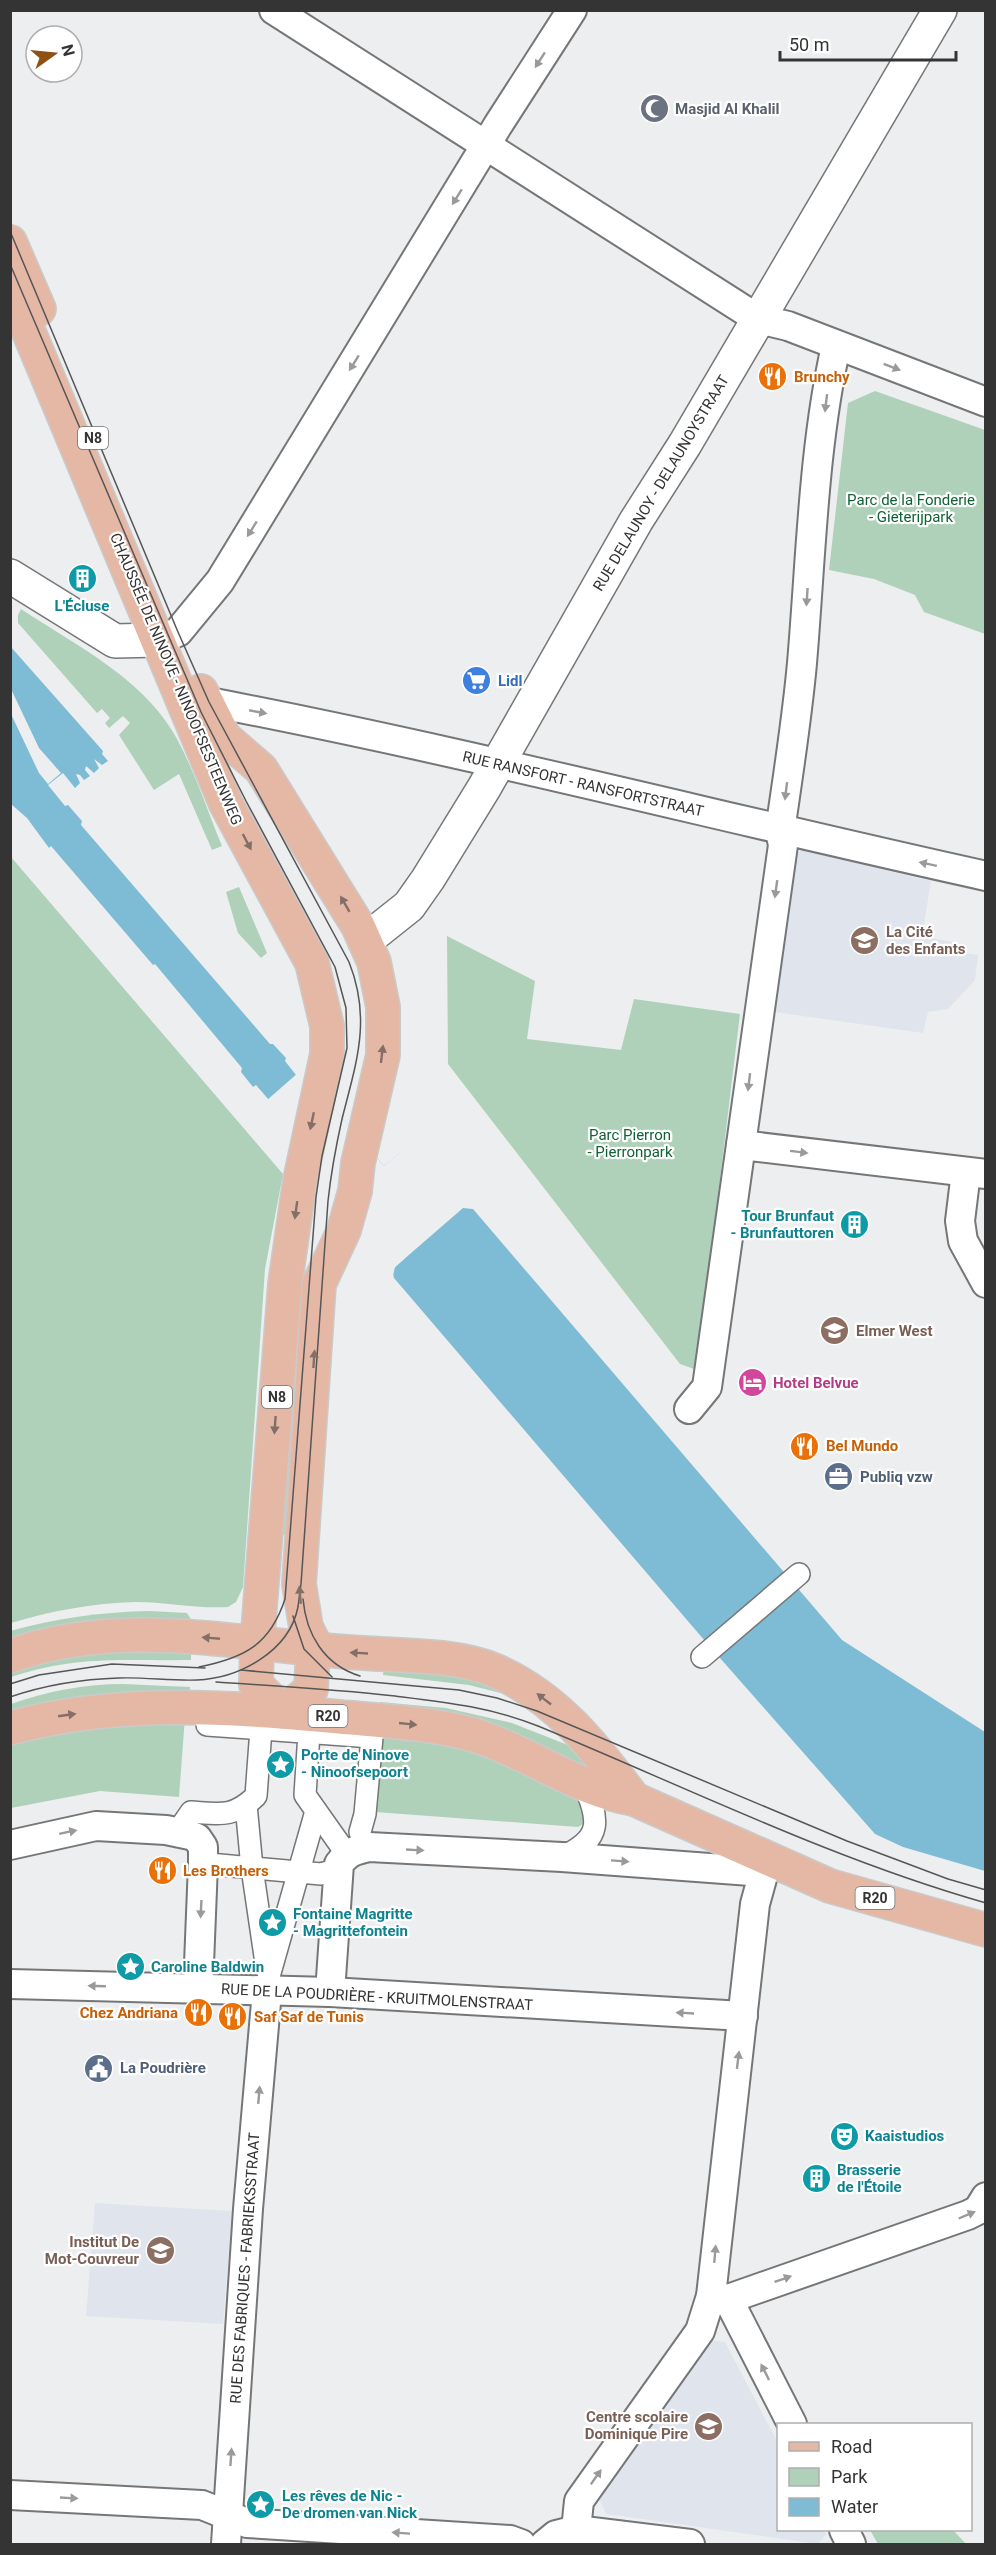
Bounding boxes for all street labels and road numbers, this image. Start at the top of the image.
street label: RUE DELAUNOY - DELAUNOYSTRAAT [589,372,733,594]
road number: N8 [78,427,108,449]
street label: CHAUSSÉE DE NINOVE - NINOOFSESTEENWEG [106,530,246,828]
street label: RUE RANSFORT - RANSFORTSTRAAT [461,747,705,821]
road number: N8 [262,1386,292,1408]
road number: R20 [308,1705,348,1727]
road number: R20 [856,1887,894,1909]
street label: RUE DE LA POUDRIÈRE - KRUITMOLENSTRAAT [221,1980,533,2014]
street label: RUE DES FABRIQUES - FABRIEKSSTRAAT [227,2132,263,2404]

